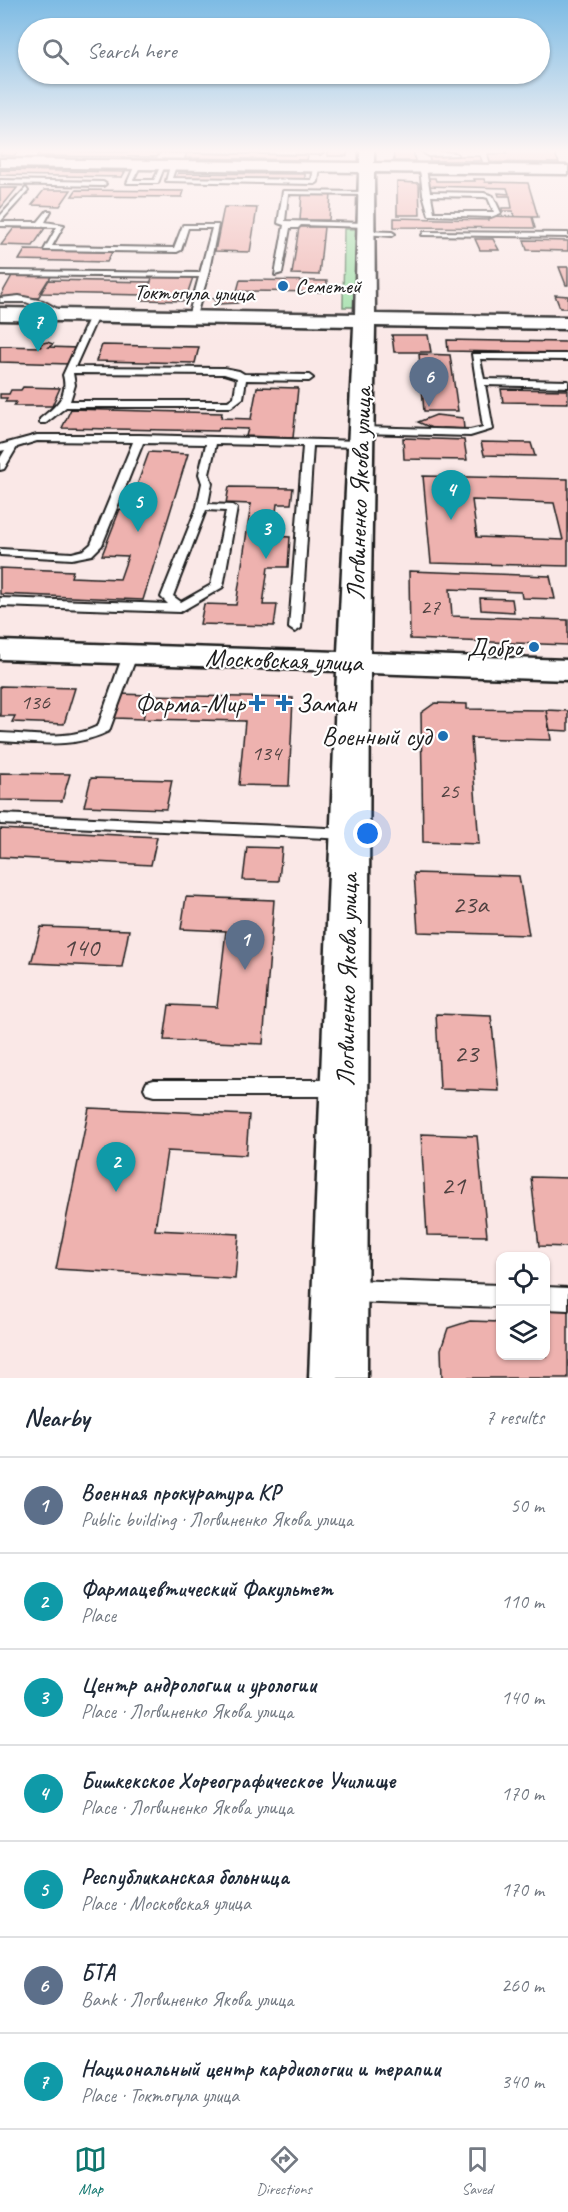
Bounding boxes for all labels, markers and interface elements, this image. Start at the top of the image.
search box [18,18,550,84]
icon: search [39,35,72,68]
text: Search here [87,37,177,65]
place label: Семетей [295,272,363,300]
street label: Токтогула улица [134,278,256,308]
marker: Семетей [276,279,290,293]
pin: 7 [18,302,57,352]
pin: 6 [410,358,448,407]
street label: Логвиненко Якова улица [339,385,379,601]
pin: 4 [432,470,470,520]
pin: 5 [118,482,158,532]
pin: 3 [246,510,286,559]
house number: 27 [420,593,441,621]
place label: Добро [467,631,525,664]
marker: Добро [527,640,541,654]
street label: Московская улица [205,641,365,679]
place label: Фарма-Мир [135,687,246,720]
place label: Заман [296,687,358,720]
house number: 136 [20,688,51,716]
marker: Фарма-Мир [250,696,264,710]
marker: Заман [277,696,291,710]
place label: Военный суд [322,720,434,753]
marker: Военный суд [436,729,450,743]
house number: 134 [251,739,283,767]
house number: 25 [439,777,460,805]
your location [353,819,382,848]
street label: Логвиненко Якова улица [329,871,365,1087]
house number: 23a [452,887,490,921]
pin: 1 [226,920,264,970]
house number: 140 [63,930,101,964]
house number: 23 [454,1036,480,1070]
pin: 2 [96,1142,136,1192]
house number: 21 [441,1168,467,1202]
map controls [496,1252,550,1360]
button: locate [496,1252,550,1306]
button: layers [496,1306,550,1360]
text: Nearby [24,1401,89,1434]
text: 7 results [485,1405,544,1430]
text: Военная прокуратура КР [81,1479,281,1507]
text: 1 [39,1493,48,1518]
text: 50 m [510,1493,544,1518]
text: Public building · Логвиненко Якова улица [81,1507,353,1532]
text: Фармацевтический Факультет [81,1575,333,1603]
text: 2 [39,1589,48,1614]
text: 110 m [501,1589,544,1614]
text: Place [81,1603,116,1628]
text: Центр андрологии и урологии [81,1671,316,1699]
text: 3 [39,1685,48,1710]
text: 140 m [501,1685,544,1710]
text: Place · Логвиненко Якова улица [81,1699,293,1724]
text: Бишкекское Хореографическое Училище [81,1767,395,1795]
text: 4 [39,1781,48,1806]
text: 170 m [501,1781,544,1806]
text: Place · Логвиненко Якова улица [81,1795,293,1820]
text: Республиканская больница [81,1863,289,1891]
text: 5 [39,1877,48,1902]
text: 170 m [501,1877,544,1902]
text: Place · Московская улица [81,1891,251,1916]
text: БТА [81,1959,115,1987]
text: 6 [39,1973,48,1998]
text: 260 m [501,1973,544,1998]
text: Bank · Логвиненко Якова улица [81,1987,294,2012]
text: Национальный центр кардиологии и терапии [81,2055,440,2083]
text: 7 [39,2069,48,2094]
text: 340 m [501,2069,544,2094]
text: Place · Токтогула улица [81,2083,239,2108]
tab: Map [74,2143,107,2199]
tab: Directions [256,2143,312,2199]
tab: Saved [461,2143,494,2199]

